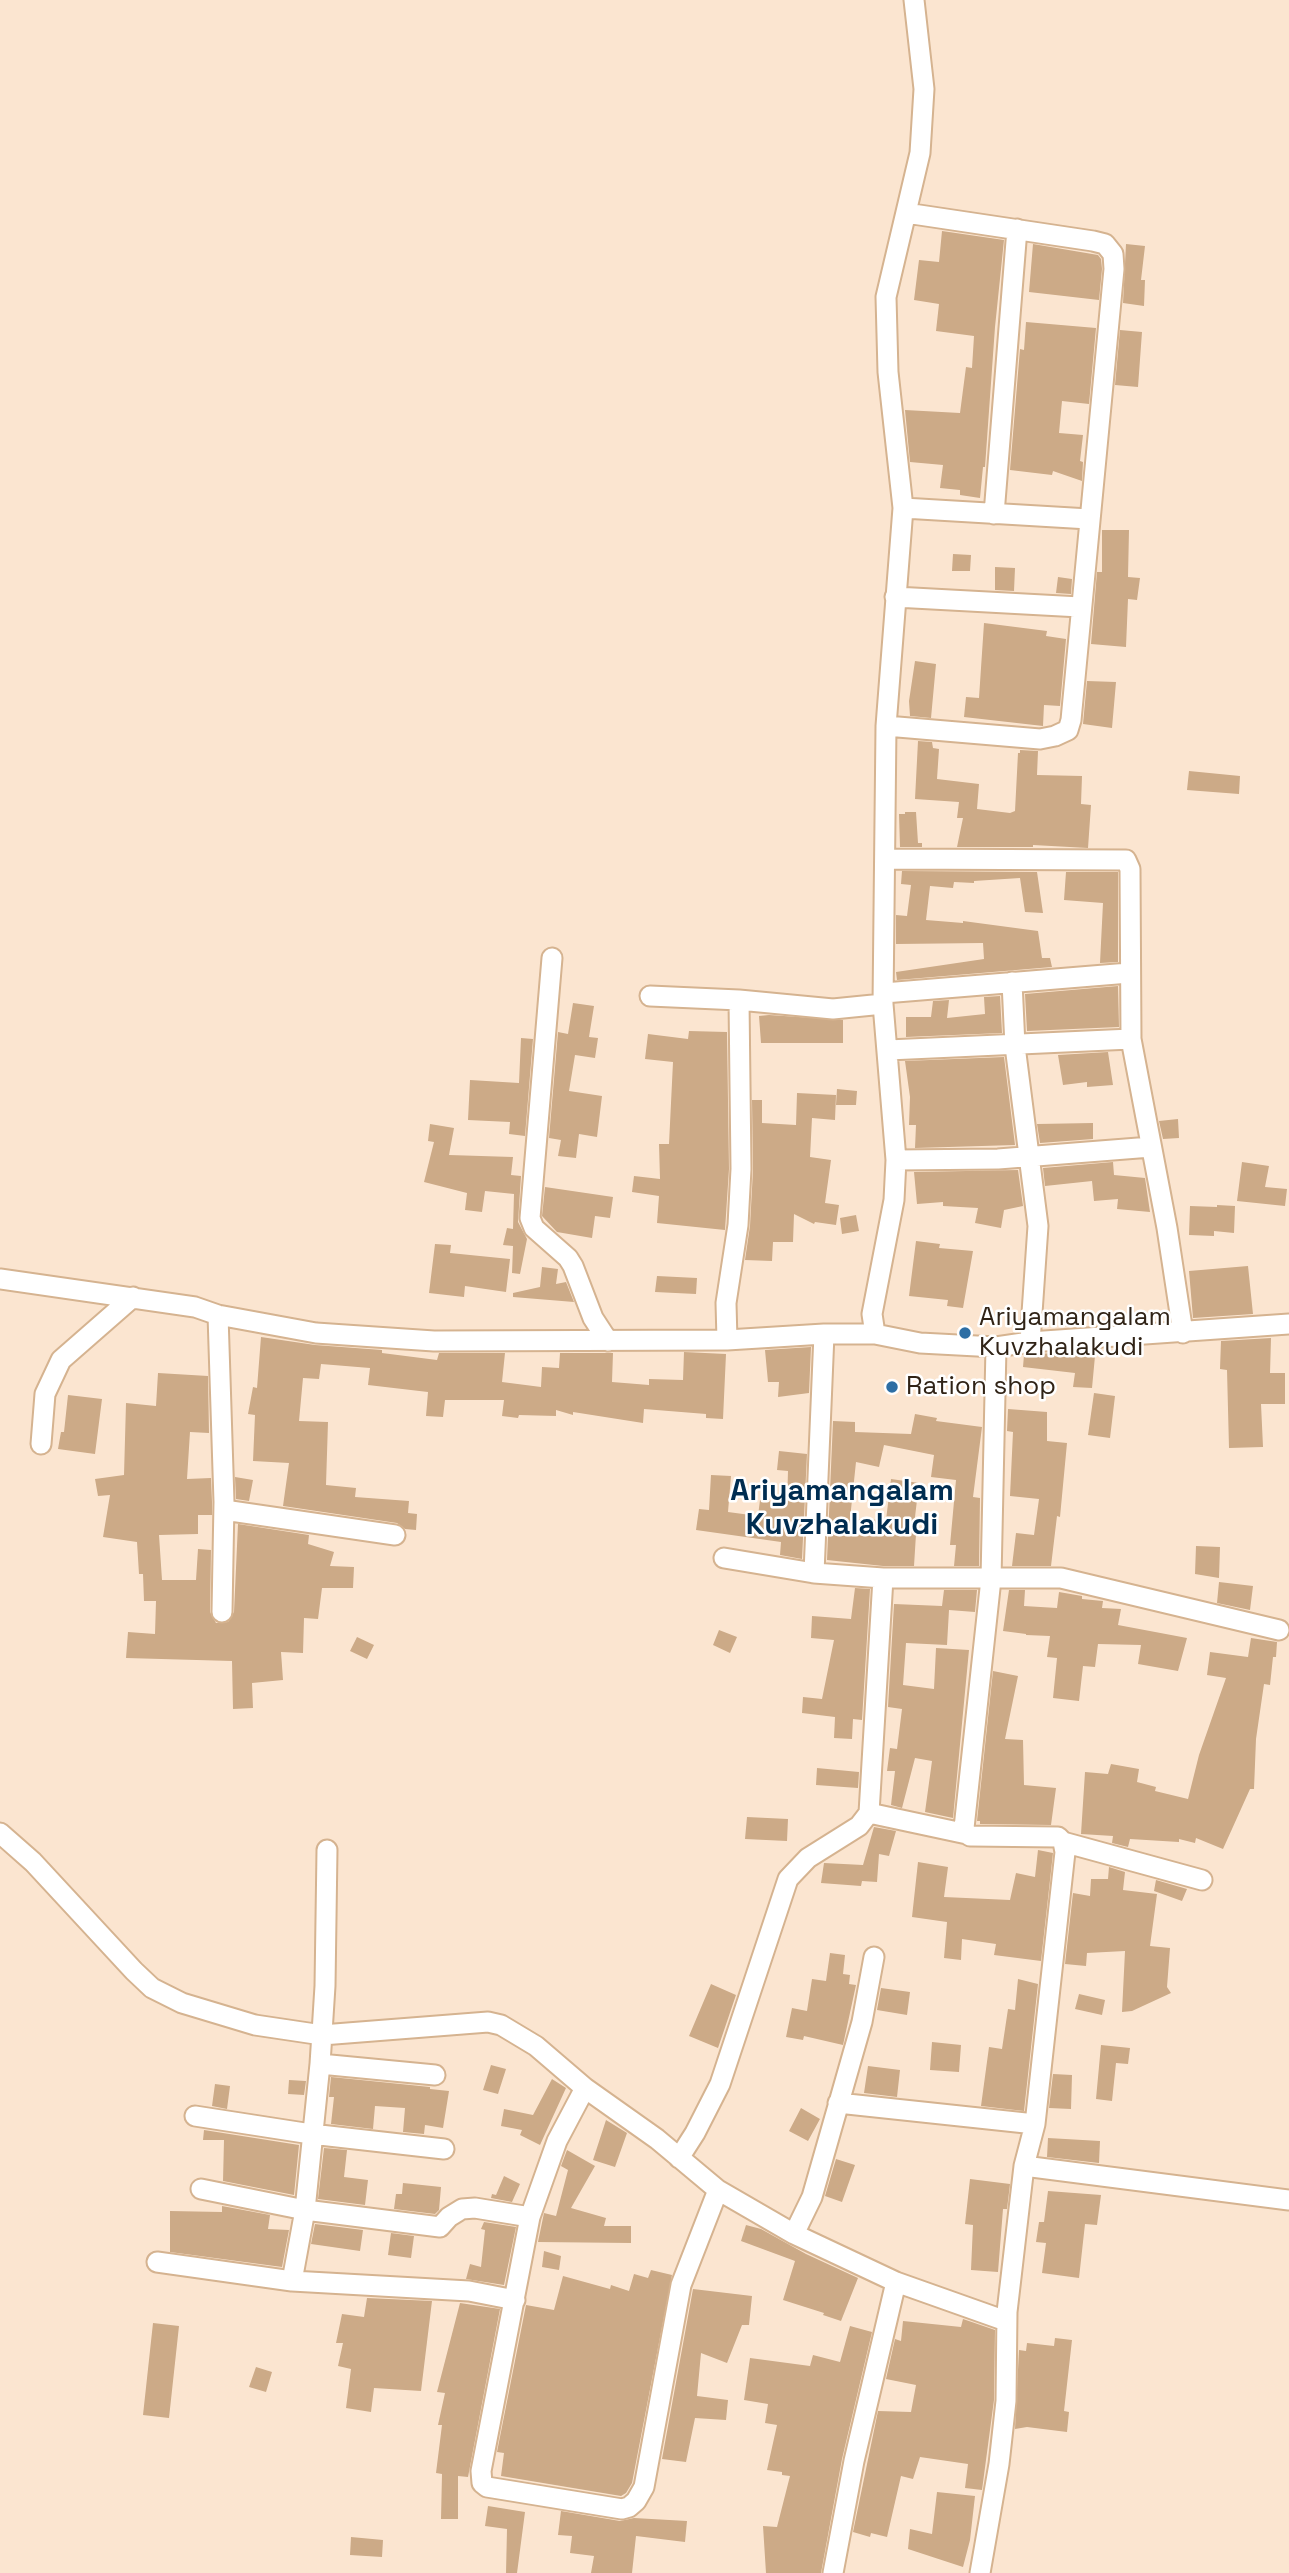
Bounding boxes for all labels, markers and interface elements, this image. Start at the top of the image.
place label: Ariyamangalam Kuvzhalakudi [979,1302,1171,1364]
marker: Ariyamangalam Kuvzhalakudi [957,1325,973,1341]
place label: Ration shop [906,1371,1056,1403]
marker: Ration shop [884,1379,900,1395]
district label: Ariyamangalam Kuvzhalakudi [730,1474,954,1544]

